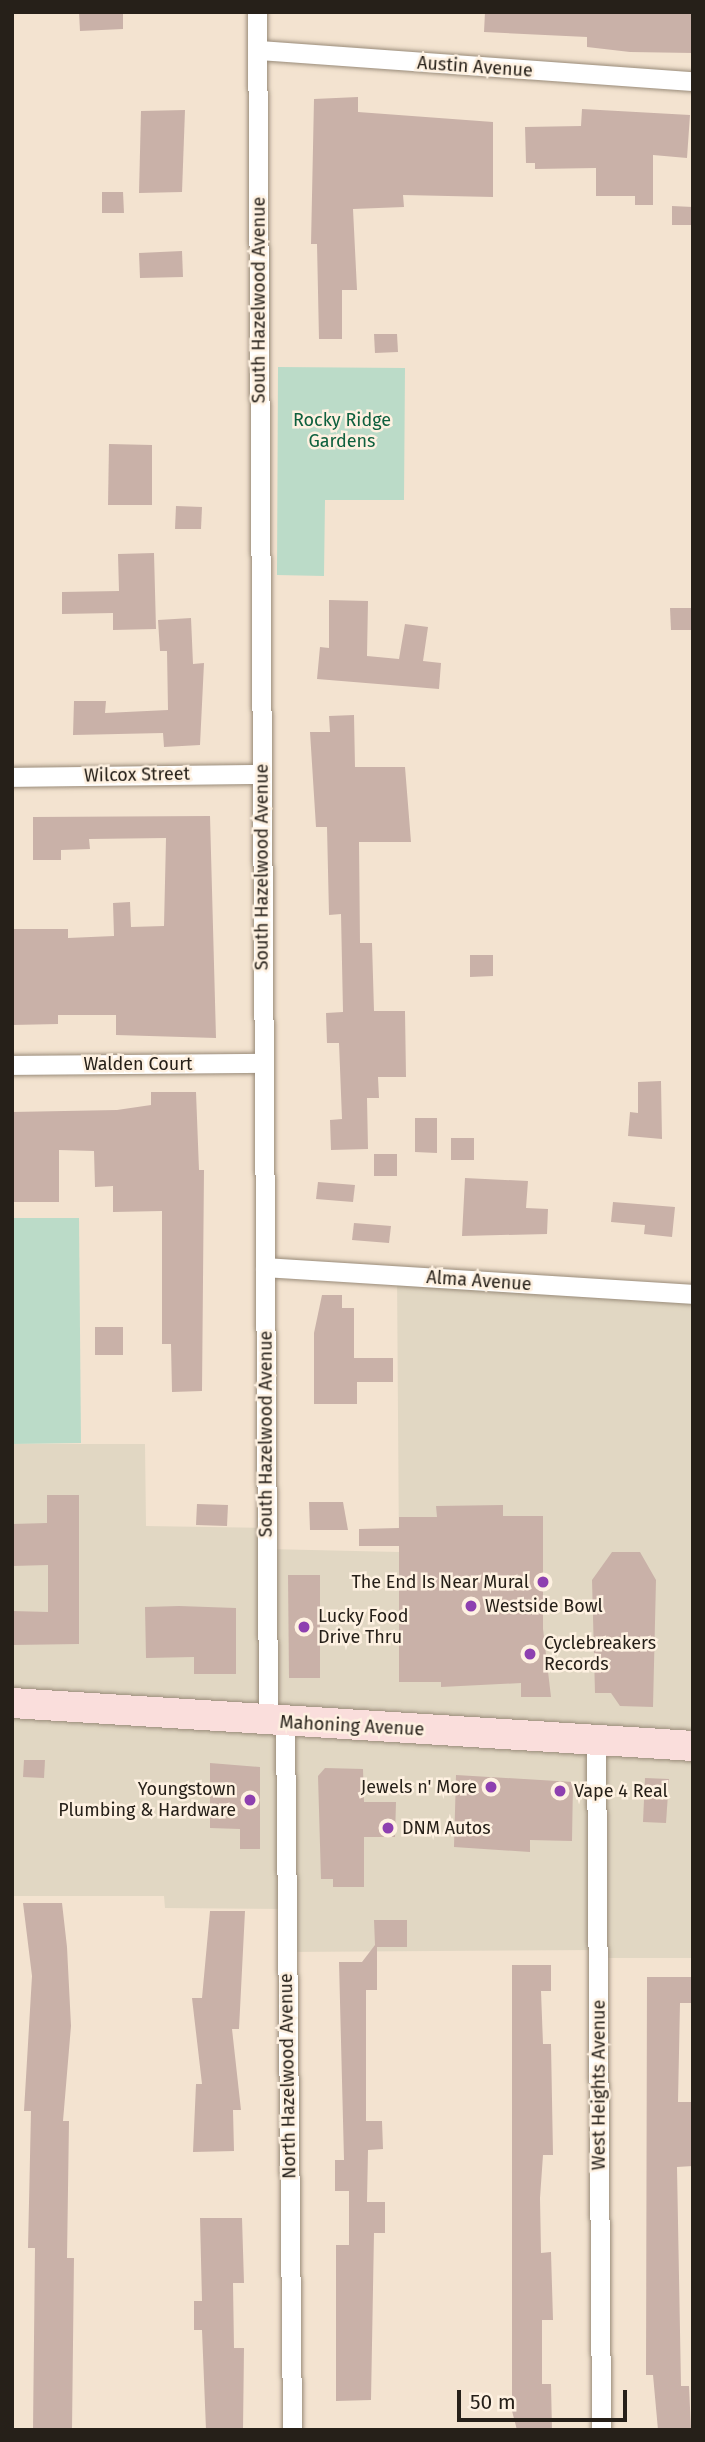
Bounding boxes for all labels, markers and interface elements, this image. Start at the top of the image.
street label: Austin Avenue [416,52,534,82]
street label: South Hazelwood Avenue [248,197,270,403]
park label: Rocky Ridge Gardens [293,410,391,452]
street label: Wilcox Street [84,763,190,787]
street label: South Hazelwood Avenue [251,764,273,970]
street label: Walden Court [83,1053,193,1075]
street label: Alma Avenue [426,1267,532,1295]
street label: South Hazelwood Avenue [255,1331,277,1537]
place label: The End Is Near Mural [351,1571,529,1593]
marker: The End Is Near Mural [535,1574,551,1590]
place label: Westside Bowl [485,1595,603,1617]
marker: Westside Bowl [463,1598,479,1614]
place label: Lucky Food Drive Thru [318,1606,409,1648]
marker: Lucky Food Drive Thru [296,1619,312,1635]
place label: Cyclebreakers Records [544,1633,656,1676]
marker: Cyclebreakers Records [522,1646,538,1662]
street label: Mahoning Avenue [279,1711,425,1741]
place label: Jewels n' More [361,1776,477,1798]
place label: Youngstown Plumbing & Hardware [58,1779,236,1822]
marker: Jewels n' More [483,1779,499,1795]
place label: Vape 4 Real [574,1780,668,1802]
marker: Vape 4 Real [552,1783,568,1799]
marker: Youngstown Plumbing & Hardware [242,1792,258,1808]
place label: DNM Autos [402,1817,491,1839]
marker: DNM Autos [380,1820,396,1836]
street label: North Hazelwood Avenue [275,1973,301,2179]
street label: West Heights Avenue [588,2000,610,2170]
scale bar [460,2376,630,2420]
text: 50 m [470,2389,516,2415]

